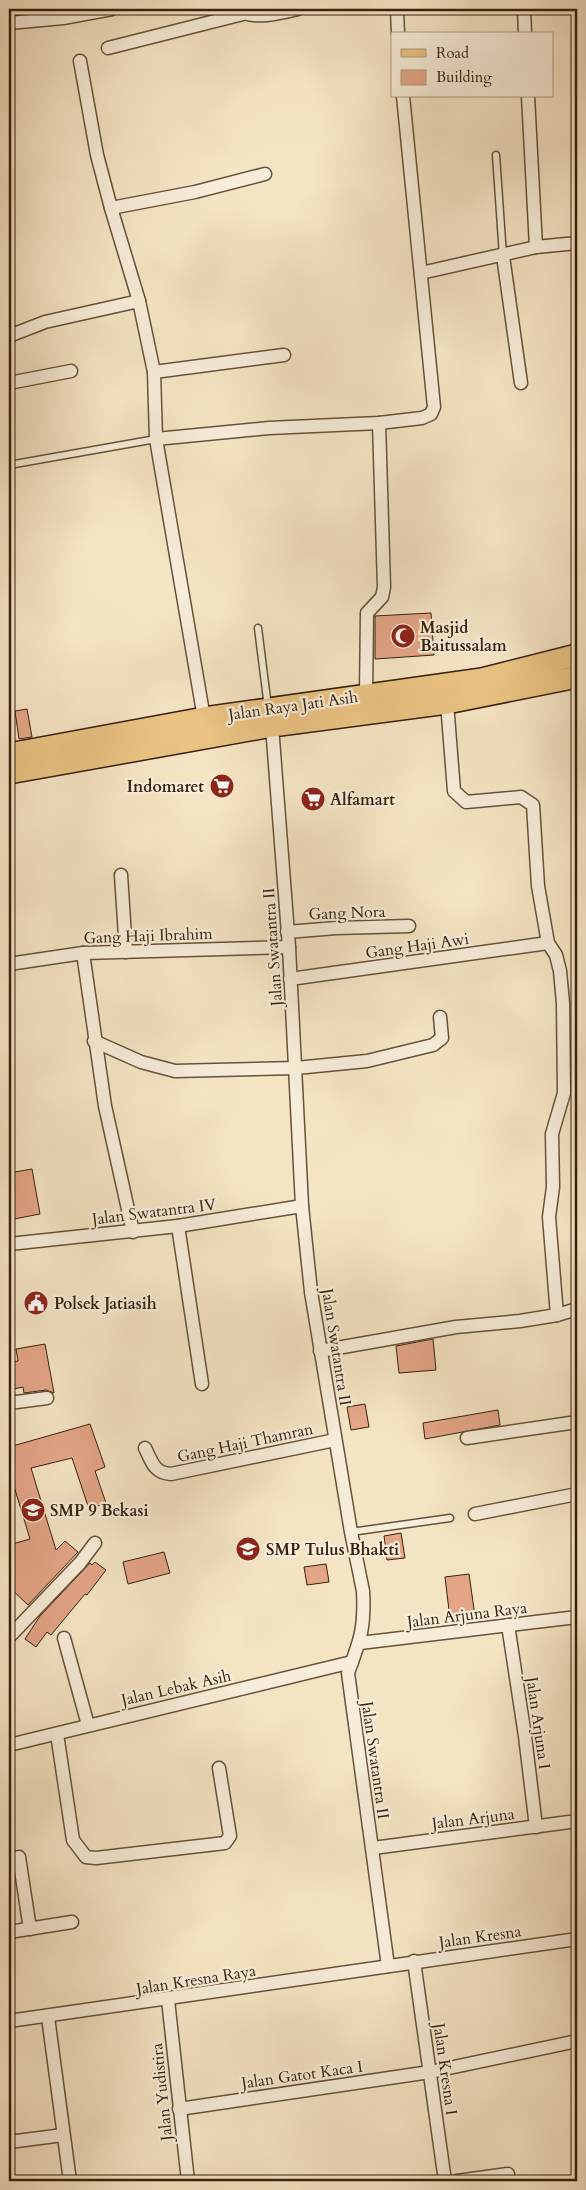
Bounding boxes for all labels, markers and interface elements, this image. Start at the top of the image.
legend [391,32,554,98]
text: Road [436,43,469,63]
text: Building [436,67,492,87]
place label: Masjid Baitussalam [420,617,507,657]
mosque icon: Masjid Baitussalam [390,623,416,649]
street label: Jalan Raya Jati Asih [225,686,360,726]
supermarket icon: Indomaret [209,773,235,799]
place label: Indomaret [127,776,204,798]
supermarket icon: Alfamart [300,786,326,812]
place label: Alfamart [330,789,395,811]
street label: Jalan Swatantra II [258,887,288,1009]
street label: Gang Nora [308,901,386,925]
street label: Gang Haji Ibrahim [83,923,213,949]
street label: Gang Haji Awi [364,928,471,964]
street label: Jalan Swatantra IV [89,1193,218,1231]
street label: Jalan Swatantra II [316,1285,356,1407]
public building icon: Polsek Jatiasih [23,1290,49,1316]
place label: Polsek Jatiasih [54,1293,157,1315]
street label: Gang Haji Thamran [175,1418,315,1468]
school or university icon: SMP 9 Bekasi [20,1497,46,1523]
place label: SMP 9 Bekasi [50,1500,149,1522]
school or university icon: SMP Tulus Bhakti [235,1536,261,1562]
place label: SMP Tulus Bhakti [266,1539,399,1561]
street label: Jalan Arjuna Raya [404,1597,529,1634]
street label: Jalan Lebak Asih [117,1665,233,1712]
street label: Jalan Arjuna I [520,1674,555,1771]
street label: Jalan Swatantra II [356,1698,394,1820]
street label: Jalan Arjuna [428,1803,516,1835]
street label: Jalan Kresna [435,1920,523,1954]
street label: Jalan Kresna Raya [133,1960,258,2001]
street label: Jalan Kresna I [427,2020,462,2117]
street label: Jalan Yudistira [146,2042,178,2144]
street label: Jalan Gatot Kaca I [238,2056,364,2095]

